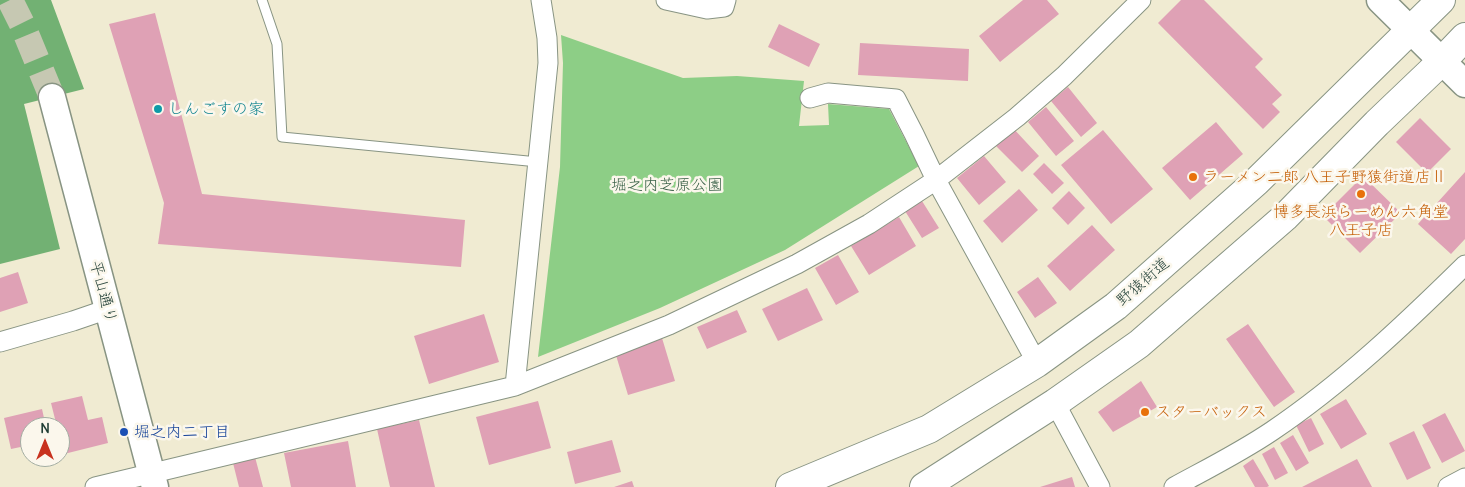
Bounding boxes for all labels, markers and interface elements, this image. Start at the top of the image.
place label: しんごすの家 [168,99,264,119]
marker: しんごすの家 [152,103,164,115]
place label: ラーメン二郎 八王子野猿街道店Ⅱ [1203,167,1447,187]
marker: ラーメン二郎 八王子野猿街道店Ⅱ [1187,171,1199,183]
park label: 堀之内芝原公園 [611,175,723,195]
marker: 博多長浜らーめん六角堂 八王子店 [1355,188,1367,200]
place label: 博多長浜らーめん六角堂 八王子店 [1273,202,1449,240]
street label: 野猿街道 [1113,254,1173,310]
street label: 平山通り [85,259,121,325]
place label: スターバックス [1155,402,1267,422]
marker: スターバックス [1139,406,1151,418]
north arrow [20,417,70,467]
text: N [40,419,50,437]
place label: 堀之内二丁目 [134,422,230,442]
marker: 堀之内二丁目 [118,426,130,438]

